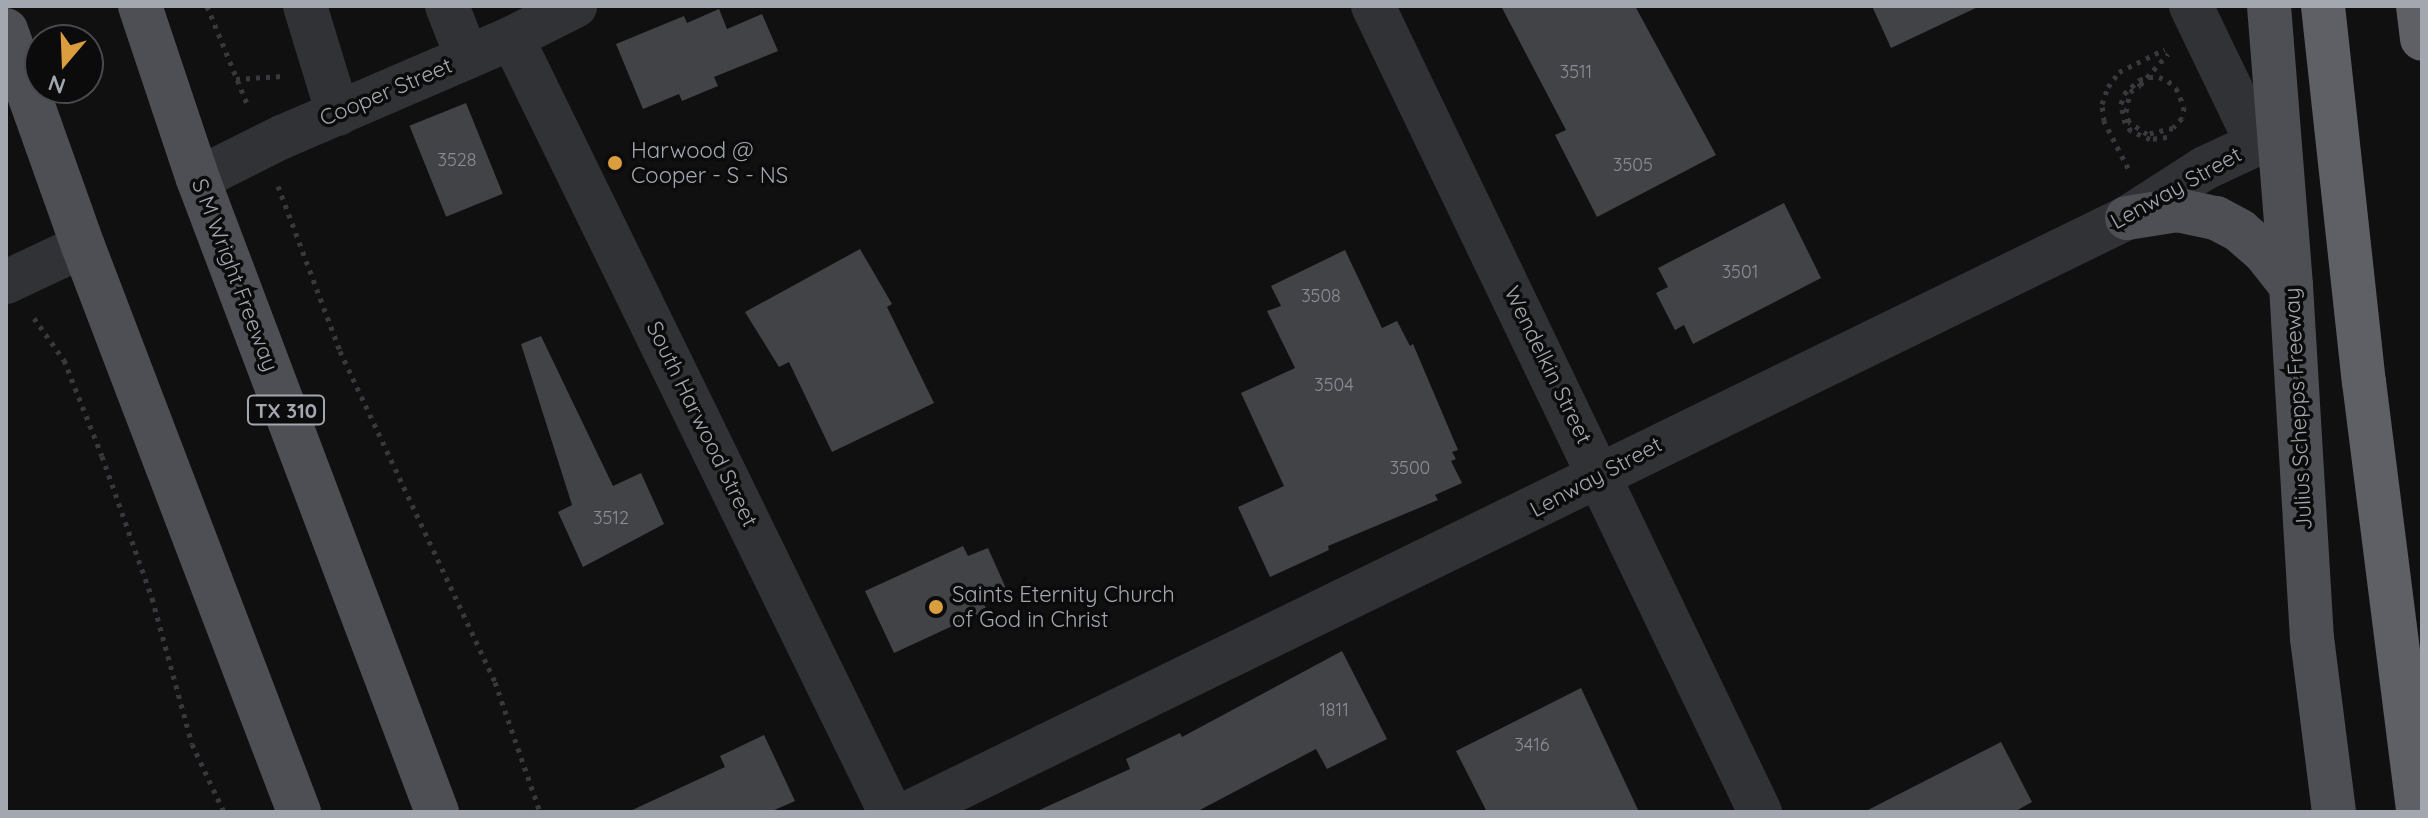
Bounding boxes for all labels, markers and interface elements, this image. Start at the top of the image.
north arrow [24,24,104,104]
street label: Cooper Street [316,52,456,132]
house number: 3511 [1560,61,1592,83]
text: N [45,69,69,101]
place label: Harwood @ Cooper - S - NS [631,137,788,188]
street label: Lenway Street [2106,141,2246,235]
house number: 3528 [438,149,476,171]
marker: Harwood @ Cooper - S - NS [606,154,624,172]
house number: 3505 [1613,154,1653,176]
street label: S M Wright Freeway [186,175,284,375]
house number: 3501 [1722,261,1758,283]
street label: Wendelkin Street [1498,282,1598,448]
house number: 3508 [1301,285,1341,307]
street label: Julius Schepps Freeway [2278,287,2318,531]
street label: South Harwood Street [641,317,763,531]
house number: 3504 [1314,374,1354,396]
road number: TX 310 [246,394,326,426]
street label: Lenway Street [1526,431,1666,523]
house number: 3500 [1390,457,1430,479]
house number: 3512 [593,507,629,529]
place label: Saints Eternity Church of God in Christ [952,581,1175,632]
marker: Saints Eternity Church of God in Christ [927,598,945,616]
house number: 1811 [1319,699,1349,721]
house number: 3416 [1514,734,1550,756]

